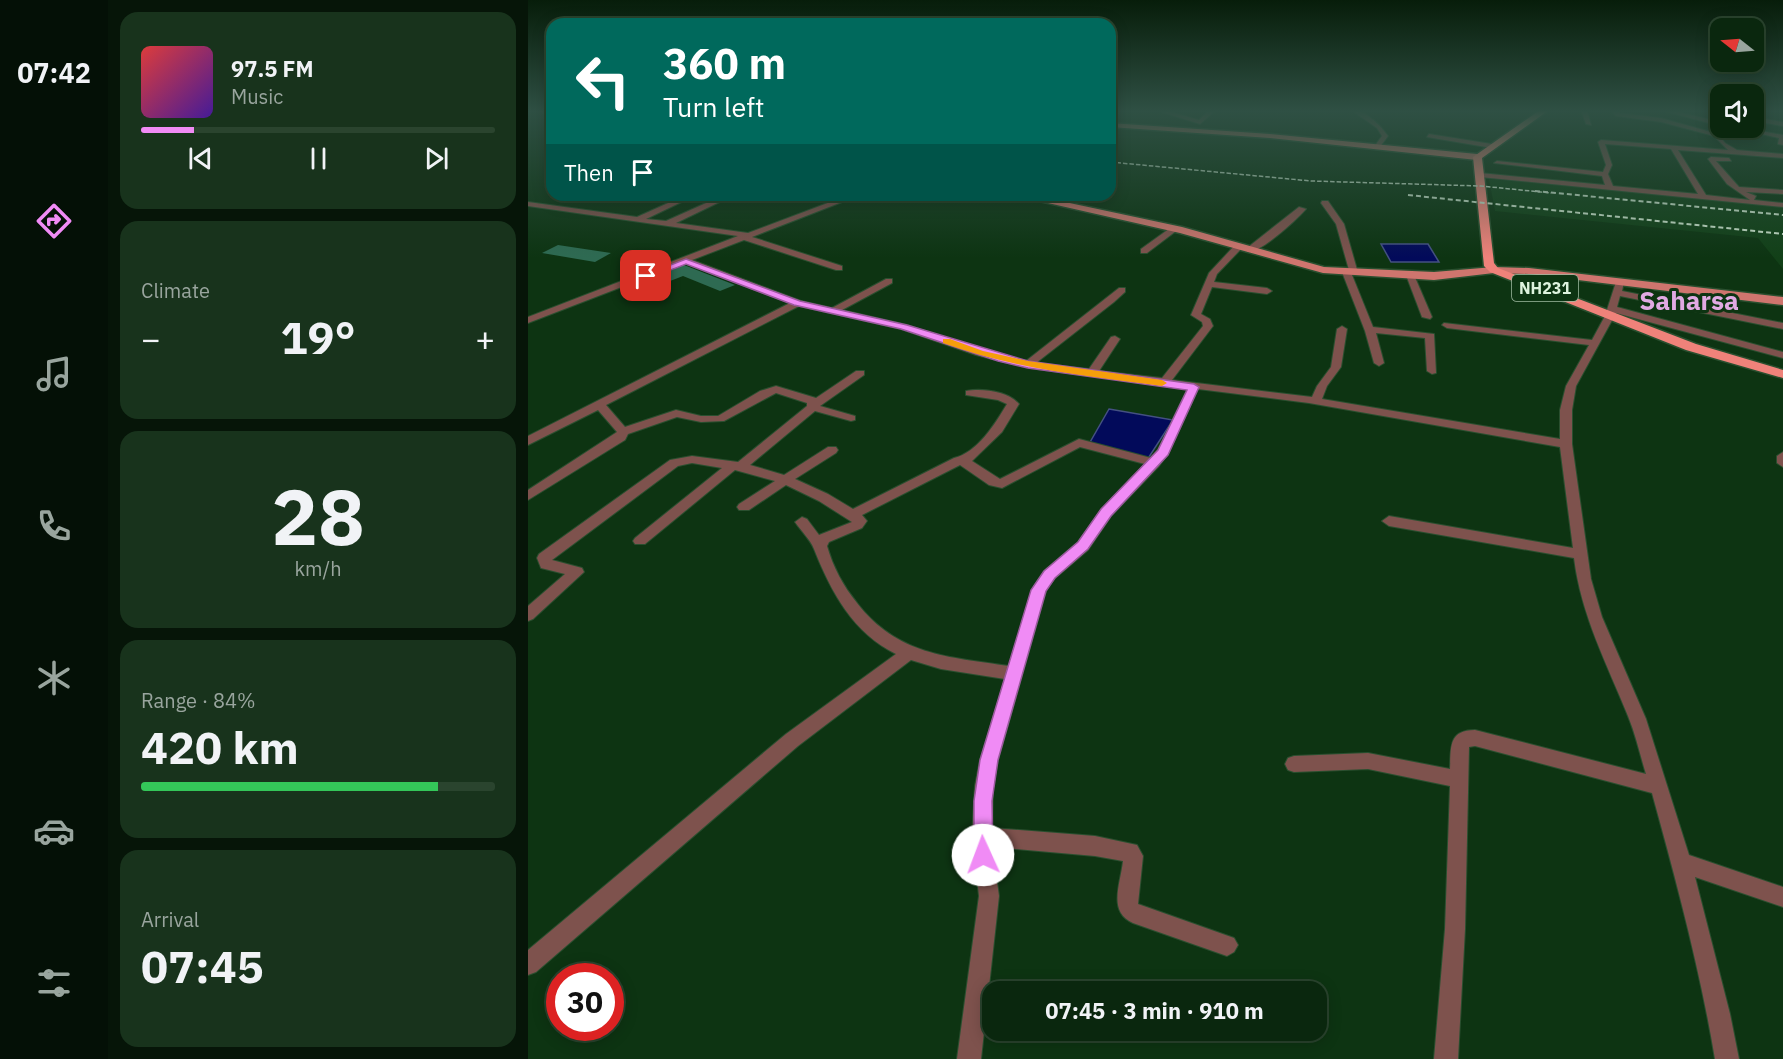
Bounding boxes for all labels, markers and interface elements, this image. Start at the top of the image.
north arrow [1710,18,1764,72]
map controls [1710,18,1764,138]
text: 360 m [663,36,786,91]
icon: left [564,42,642,120]
text: 97.5 FM [231,54,314,83]
text: 07:42 [17,55,91,90]
text: Music [231,83,283,110]
button: sound [1710,84,1764,138]
text: Turn left [663,89,764,124]
icon: previous [184,142,217,175]
icon: pause [302,142,335,175]
icon: next [420,142,453,175]
icon: arrive [626,156,659,189]
text: Then [564,158,614,187]
icon: directions [33,200,75,242]
pin [620,250,671,301]
icon: arrive [629,259,662,292]
road number: NH231 [1512,275,1578,301]
text: Climate [141,277,210,304]
district label: Saharsa [1639,283,1739,317]
text: 19° [280,308,356,366]
text: − [141,317,161,360]
text: + [475,317,495,360]
icon: music [33,353,75,395]
text: 28 [271,465,365,566]
icon: phone [33,505,75,547]
text: km/h [294,555,342,582]
icon: climate [33,657,75,699]
text: Range · 84% [141,687,256,714]
text: 420 km [141,718,299,776]
icon: car [33,810,75,852]
position arrow [951,823,1015,887]
text: Arrival [141,906,199,933]
text: 07:45 [141,937,264,995]
icon: filters [33,962,75,1004]
speed limit sign: 30 [546,963,624,1041]
text: 07:45 · 3 min · 910 m [1045,996,1264,1025]

